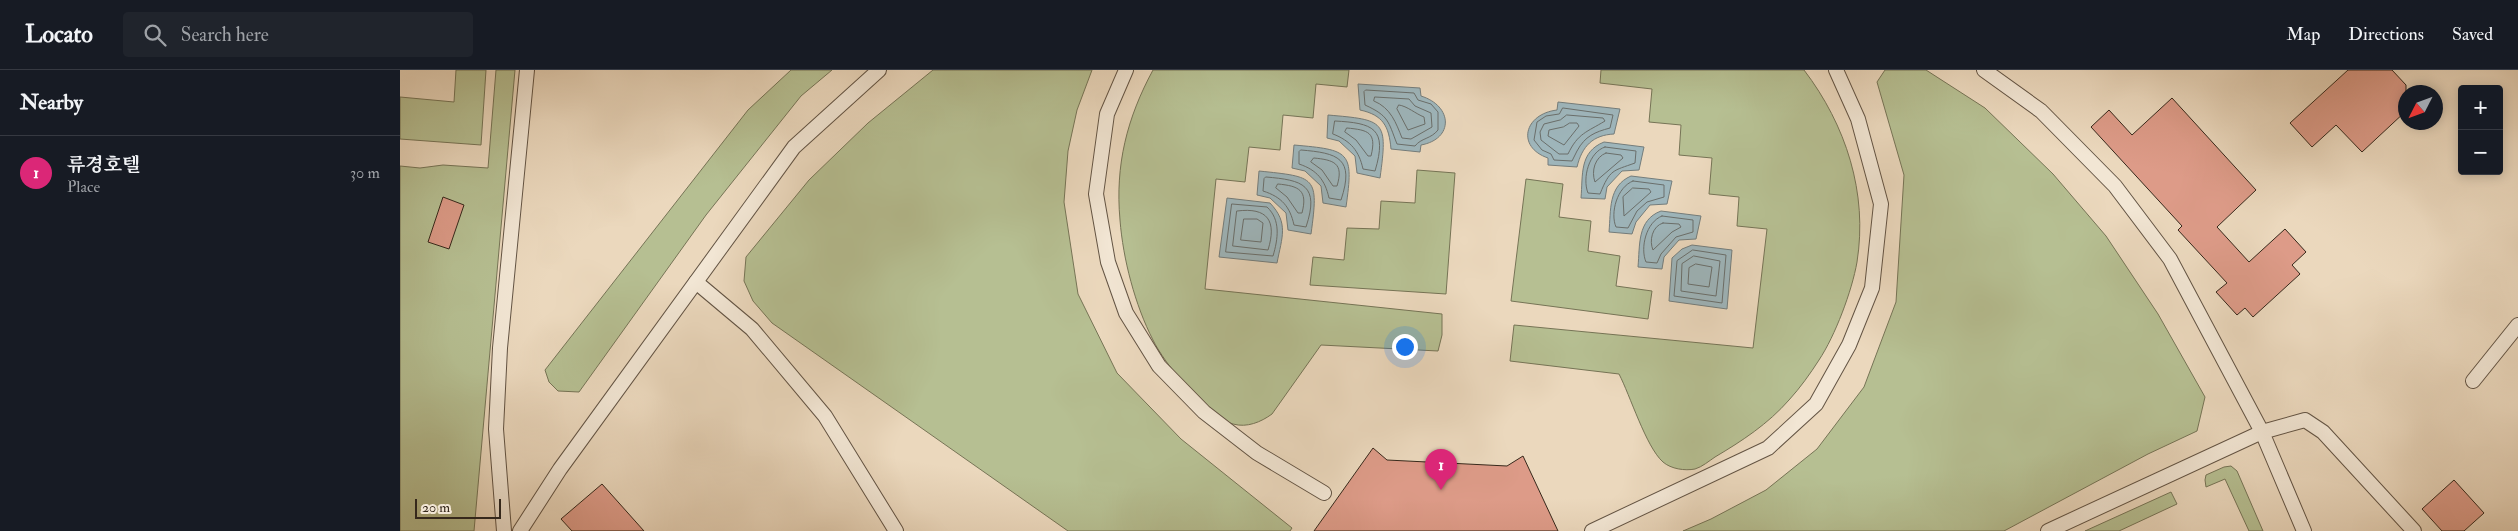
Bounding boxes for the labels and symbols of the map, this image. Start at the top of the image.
north arrow [2398,85,2443,130]
your location [1392,334,1418,360]
pin: 1 [1425,449,1457,490]
scale bar [415,496,501,519]

